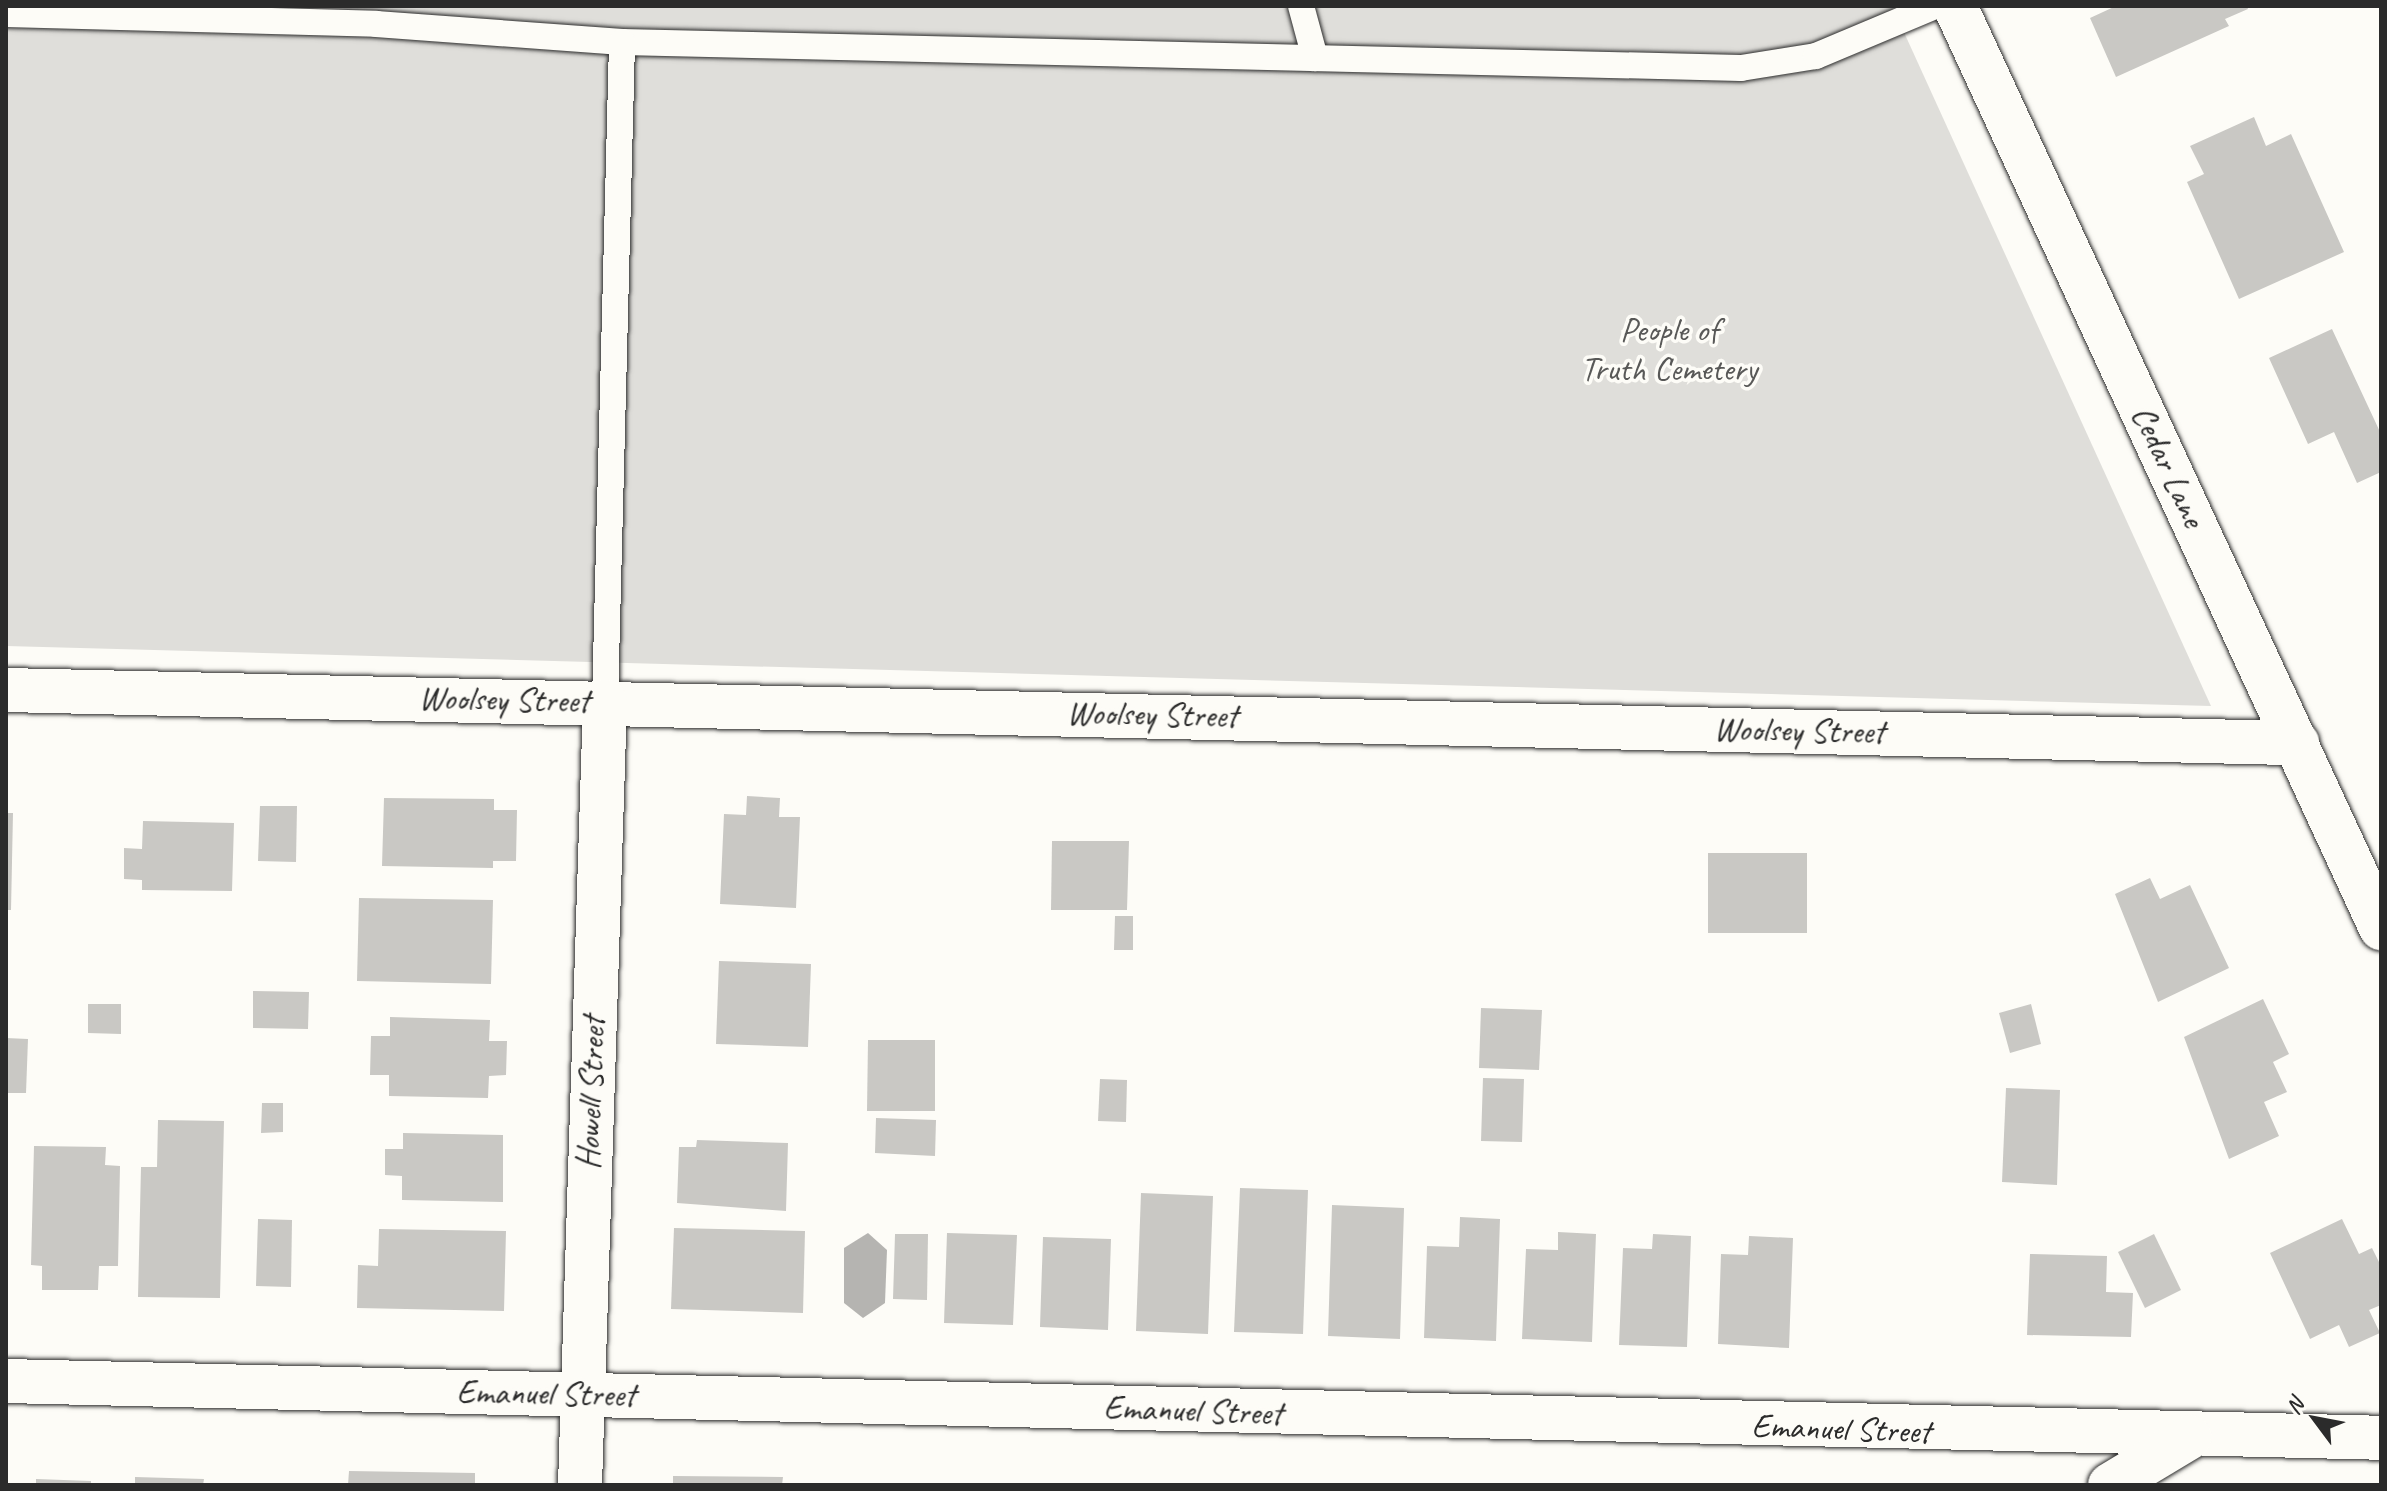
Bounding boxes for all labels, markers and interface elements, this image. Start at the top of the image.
park label: People of Truth Cemetery [1581,309,1757,388]
street label: Cedar Lane [2123,398,2215,534]
street label: Woolsey Street [418,677,590,721]
street label: Woolsey Street [1066,692,1238,736]
street label: Woolsey Street [1713,708,1885,752]
street label: Howell Street [567,1016,613,1170]
street label: Emanuel Street [456,1371,636,1415]
north arrow [2275,1379,2355,1459]
street label: Emanuel Street [1103,1386,1283,1434]
text: N [2279,1393,2310,1419]
street label: Emanuel Street [1751,1404,1931,1452]

